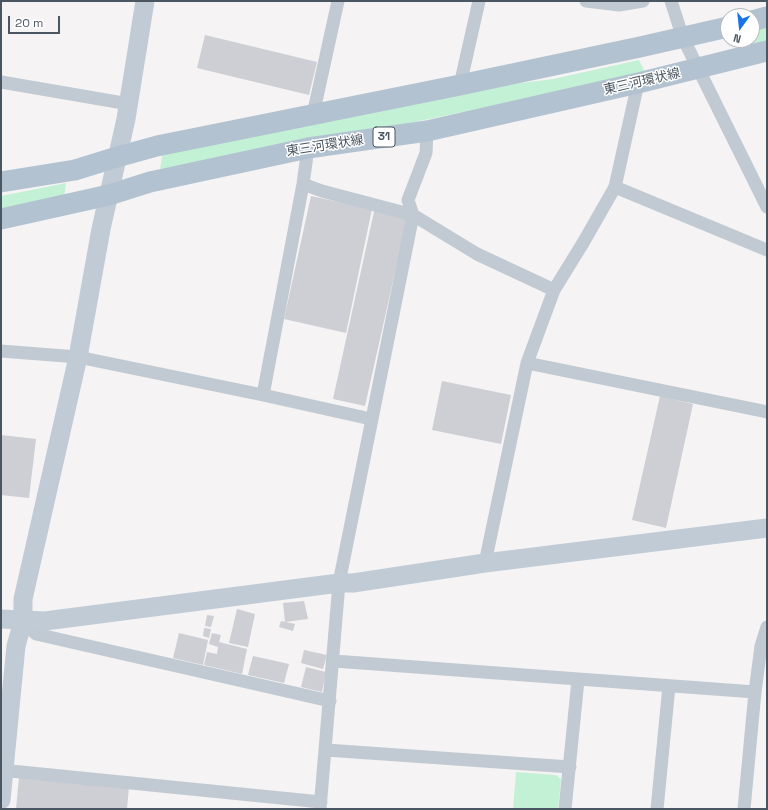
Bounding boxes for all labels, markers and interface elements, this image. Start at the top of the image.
scale bar [10,8,62,34]
north arrow [720,8,760,48]
text: 20 m [15,15,43,31]
text: N [732,31,743,46]
street label: 東三河環状線 [602,66,682,98]
road number: 31 [373,127,395,147]
street label: 東三河環状線 [285,132,365,160]

